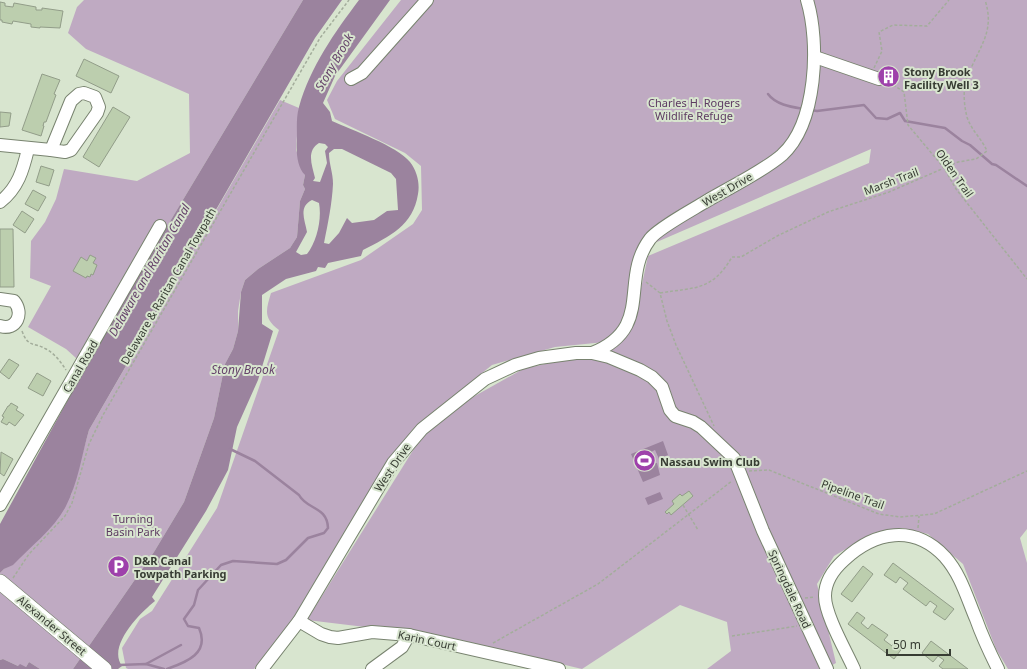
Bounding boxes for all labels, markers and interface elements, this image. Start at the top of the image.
water label: Stony Brook [311,29,358,94]
building icon: Stony Brook Facility Well 3 [875,64,901,90]
place label: Stony Brook Facility Well 3 [904,64,979,92]
park label: Charles H. Rogers Wildlife Refuge [648,95,740,123]
street label: Olden Trail [933,146,977,200]
street label: Marsh Trail [862,164,920,198]
street label: West Drive [699,169,755,209]
water label: Delaware and Raritan Canal [104,200,194,339]
street label: Delaware & Raritan Canal Towpath [117,205,219,367]
street label: Canal Road [59,337,101,395]
water label: Stony Brook [211,361,276,378]
street label: West Drive [370,440,414,494]
sports icon: Nassau Swim Club [631,448,657,474]
place label: Nassau Swim Club [660,454,760,469]
street label: Pipeline Trail [820,476,886,512]
park label: Turning Basin Park [106,511,160,539]
street label: Springdale Road [765,547,815,631]
parking icon: D&R Canal Towpath Parking [105,553,131,579]
place label: D&R Canal Towpath Parking [134,553,227,581]
street label: Alexander Street [14,592,90,658]
street label: Karin Court [397,627,457,653]
scale bar [887,631,950,657]
text: 50 m [893,636,921,653]

